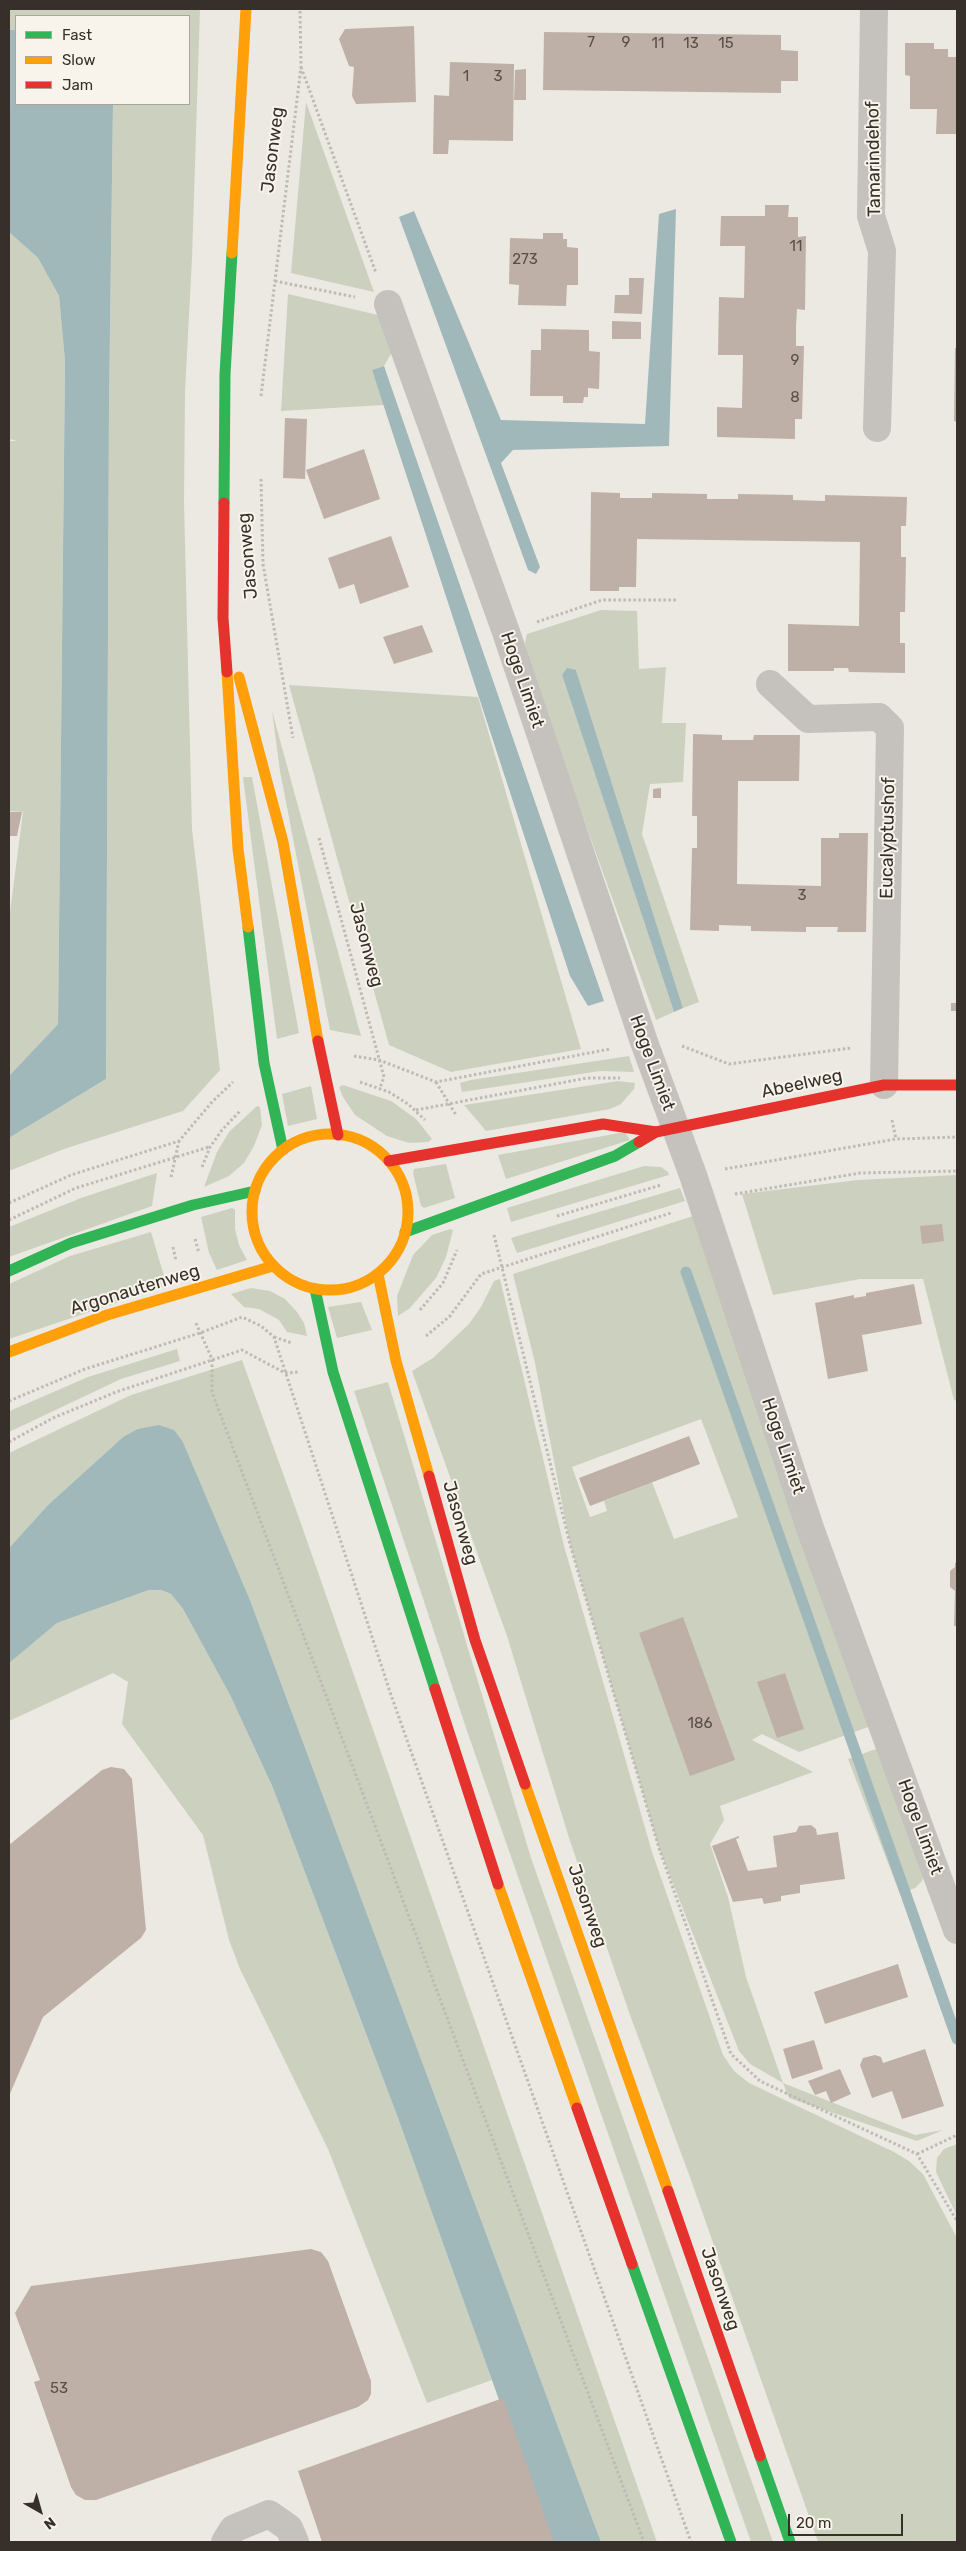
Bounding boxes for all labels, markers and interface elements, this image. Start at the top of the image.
legend [15,15,190,105]
text: Fast [62,26,92,44]
house number: 7 [587,34,595,52]
house number: 9 [622,34,630,52]
house number: 11 [652,35,664,53]
house number: 13 [683,35,699,53]
house number: 15 [718,35,734,53]
text: Slow [62,51,95,69]
house number: 1 [463,68,469,86]
house number: 3 [493,68,503,86]
text: Jam [62,76,93,94]
street label: Tamarindehof [862,101,886,217]
street label: Jasonweg [257,106,289,194]
house number: 11 [790,238,802,256]
house number: 273 [512,251,538,269]
house number: 9 [791,352,799,370]
house number: 8 [790,389,800,407]
street label: Jasonweg [233,512,263,600]
street label: Hoge Limiet [495,629,549,731]
street label: Eucalyptushof [876,777,900,899]
house number: 3 [797,887,807,905]
street label: Jasonweg [344,900,388,990]
street label: Hoge Limiet [625,1012,679,1114]
street label: Abeelweg [759,1065,845,1103]
street label: Argonautenweg [68,1260,202,1320]
street label: Hoge Limiet [756,1395,810,1497]
street label: Jasonweg [438,1478,482,1568]
house number: 186 [687,1715,713,1733]
street label: Hoge Limiet [893,1776,947,1878]
street label: Jasonweg [563,1862,611,1950]
street label: Jasonweg [696,2245,744,2333]
house number: 53 [50,2380,68,2398]
north arrow [15,2486,65,2536]
scale bar [791,2504,906,2536]
text: N [40,2513,59,2533]
text: 20 m [796,2514,831,2532]

